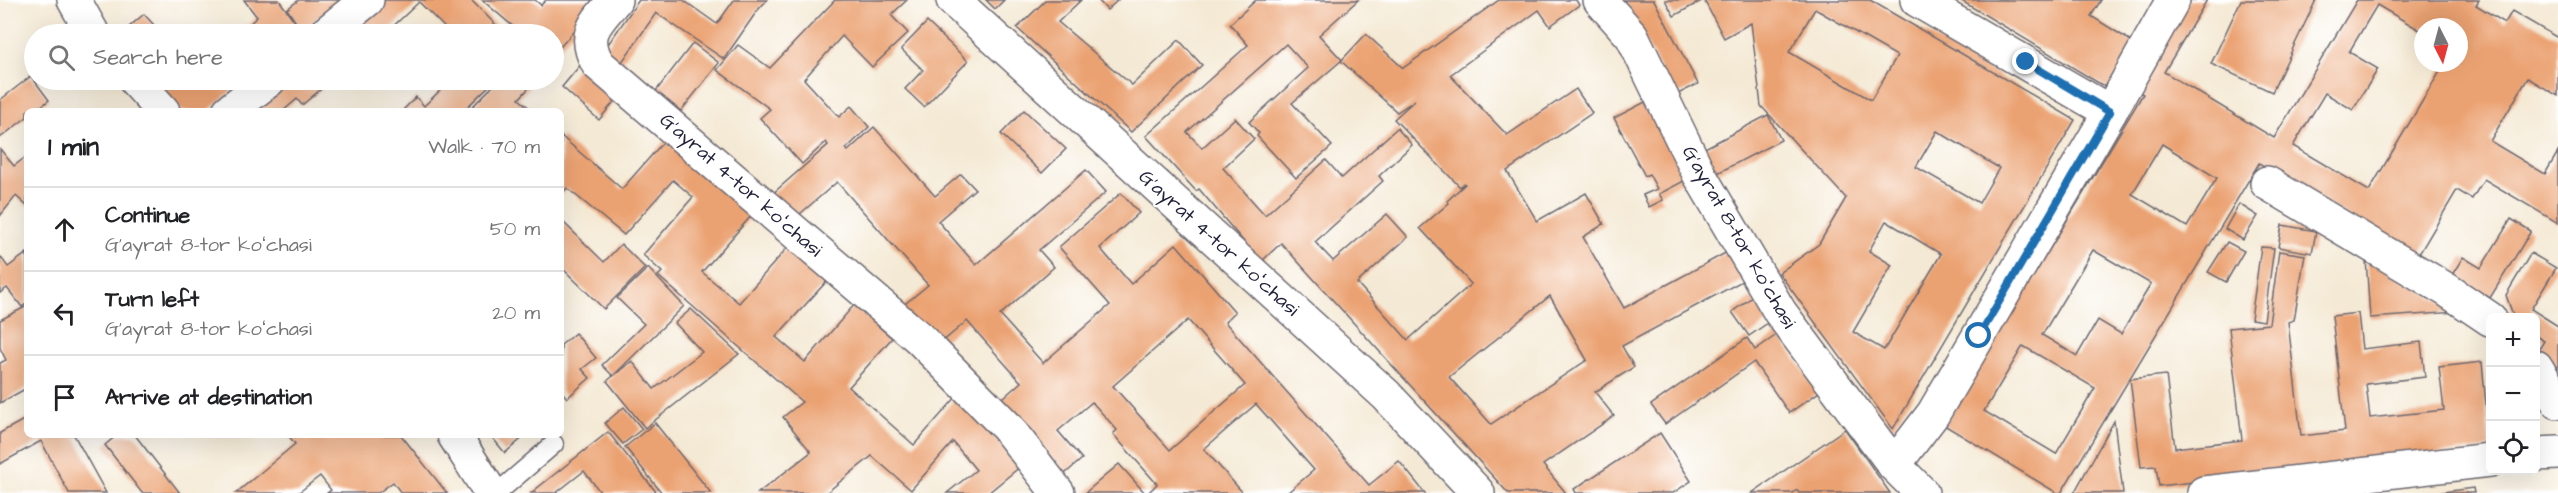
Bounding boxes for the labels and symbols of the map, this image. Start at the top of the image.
north arrow [2414,18,2468,72]
route end [2012,48,2038,74]
street label: G'ayrat 4-tor koʻchasi [653,106,828,264]
street label: G'ayrat 8-tor koʻchasi [1674,140,1803,334]
street label: G'ayrat 4-tor koʻchasi [1132,163,1305,324]
route start [1965,322,1991,348]

